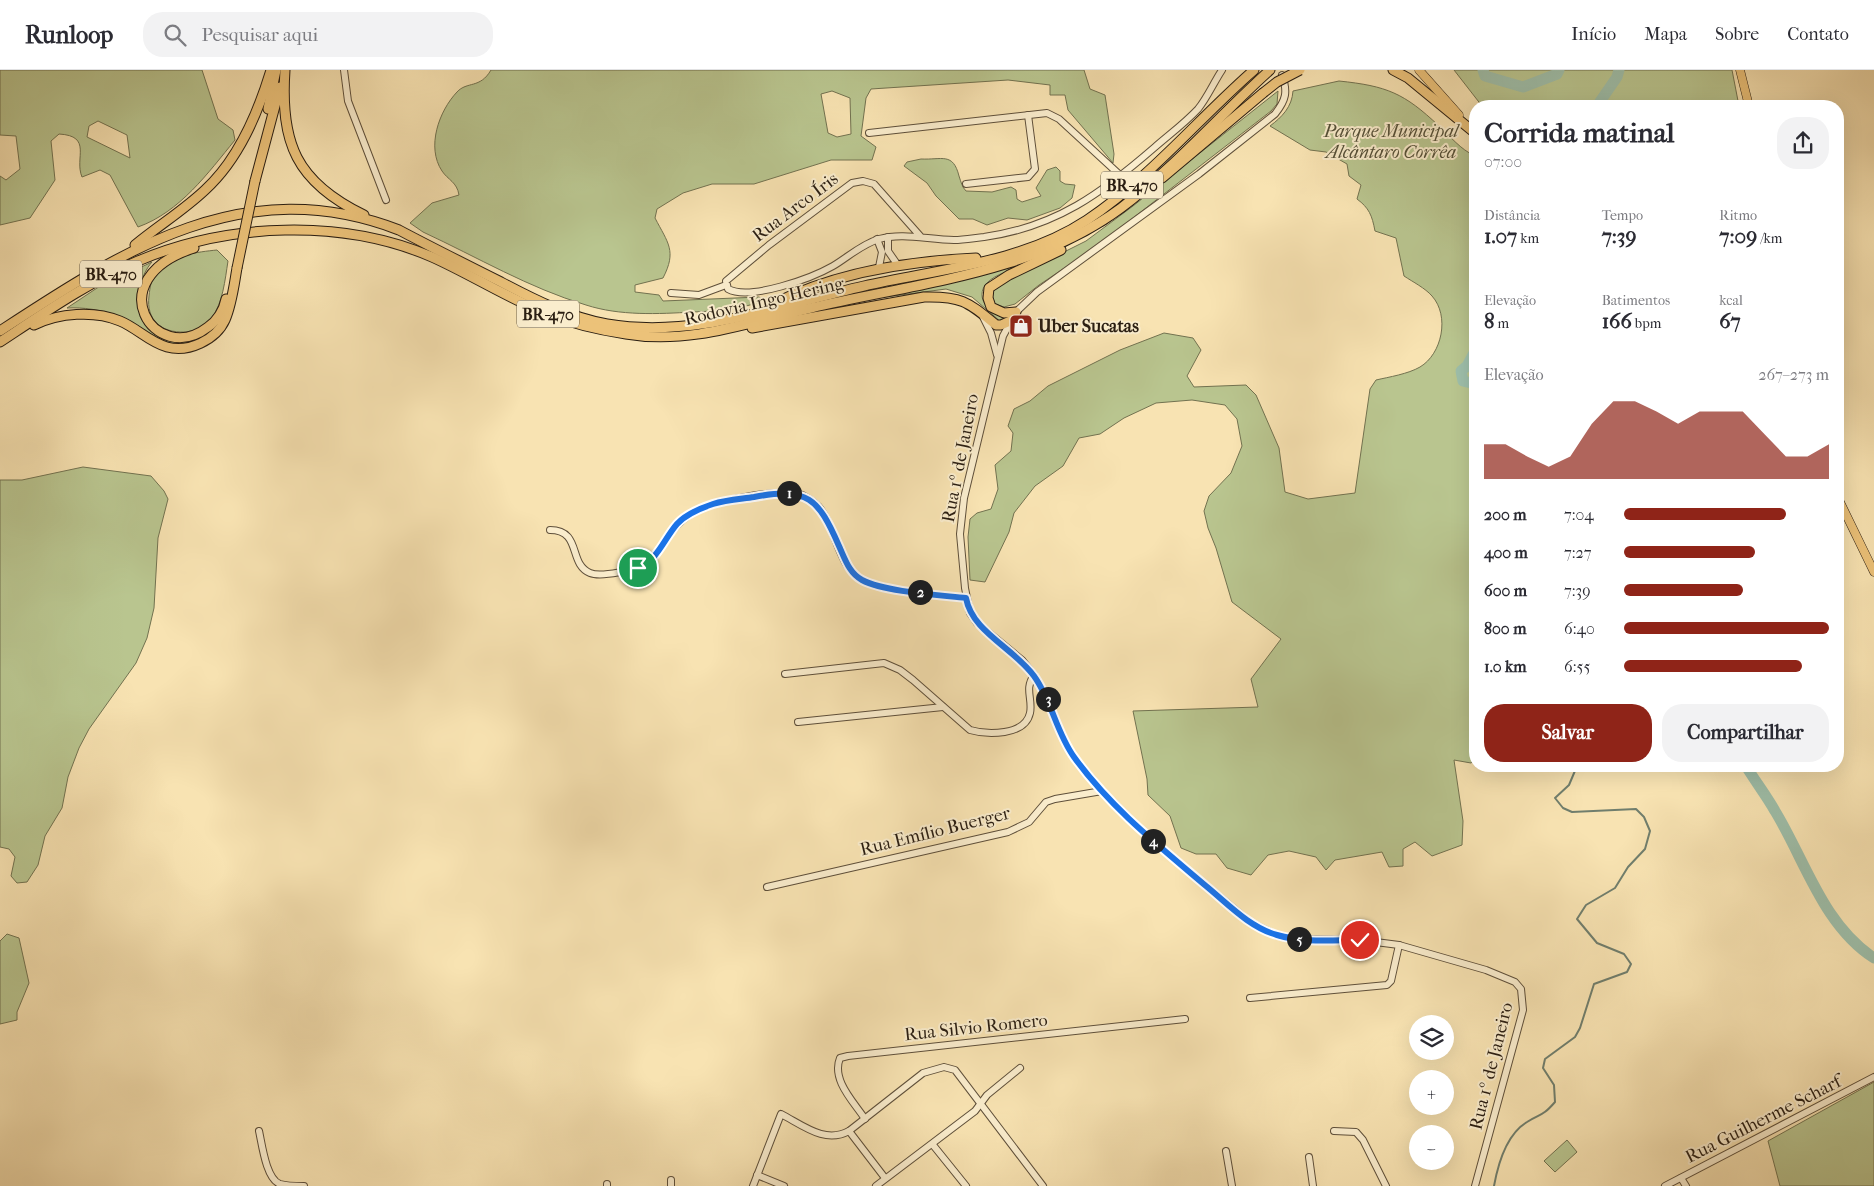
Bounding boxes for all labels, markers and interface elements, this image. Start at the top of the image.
search box [143,12,493,57]
text: Runloop [25,21,113,49]
icon: search [161,21,189,49]
text: Pesquisar aqui [201,24,318,46]
text: Início [1571,24,1616,45]
text: Mapa [1644,24,1687,45]
text: Sobre [1715,24,1759,45]
text: Contato [1787,24,1849,45]
text: Corrida matinal [1484,116,1674,149]
button: share [1777,117,1829,169]
park label: Parque Municipal Alcântaro Corrêa [1323,121,1461,163]
text: 07:00 [1484,152,1522,171]
street label: Rua Arco Íris [748,167,843,246]
road number: BR-470 [1101,172,1163,198]
text: Distância [1484,207,1540,224]
text: Tempo [1602,207,1643,224]
text: Ritmo [1719,207,1757,224]
text: 1.07 [1484,224,1517,248]
text: 7:39 [1602,224,1637,248]
text: 7:09 [1719,224,1757,248]
text: km [1517,230,1539,247]
text: /km [1757,230,1782,247]
road number: BR-470 [80,260,142,288]
street label: Rodovia Ingo Hering [682,273,846,330]
text: Elevação [1484,292,1536,309]
text: Batimentos [1602,292,1670,309]
text: kcal [1719,292,1743,309]
road number: BR-470 [517,300,579,328]
text: 8 [1484,309,1495,333]
text: 166 [1602,309,1632,333]
text: 67 [1719,309,1741,333]
shop icon: Uber Sucatas [1008,313,1034,339]
text: m [1495,315,1509,332]
text: bpm [1632,315,1661,332]
place label: Uber Sucatas [1037,316,1139,337]
text: Elevação [1484,365,1544,384]
text: 267–273 m [1758,365,1829,384]
street label: Rua 1º de Janeiro [938,392,983,524]
pin: 1 [776,480,802,506]
text: 1 [787,485,792,502]
text: 200 m [1484,505,1527,524]
text: 7:04 [1564,505,1594,524]
text: 400 m [1484,543,1528,562]
text: 7:27 [1564,543,1592,562]
pin [617,547,659,589]
icon: arrive [624,554,652,582]
pin: 2 [908,580,932,604]
text: 600 m [1484,581,1527,600]
text: 7:39 [1564,581,1591,600]
text: 2 [917,584,924,601]
text: 800 m [1484,619,1526,638]
text: 6:40 [1564,619,1595,638]
text: 1.0 km [1484,657,1527,676]
text: 6:55 [1564,657,1590,676]
pin: 3 [1036,686,1060,712]
text: 3 [1046,691,1051,708]
button: Salvar [1484,704,1652,762]
button: Compartilhar [1662,704,1829,762]
street label: Rua Emílio Buerger [858,803,1013,860]
pin: 4 [1140,828,1166,854]
text: 4 [1149,833,1158,850]
pin [1339,919,1381,961]
pin: 5 [1286,926,1312,952]
icon: check [1346,926,1374,954]
text: 5 [1296,931,1303,948]
street label: Rua 1º de Janeiro [1465,1000,1517,1132]
street label: Rua Silvio Romero [903,1010,1049,1045]
map controls [1409,1015,1454,1170]
button: layers [1409,1015,1454,1060]
street label: Rua Guilherme Scharf [1682,1069,1848,1168]
button: + [1409,1070,1454,1115]
button: − [1409,1125,1454,1170]

